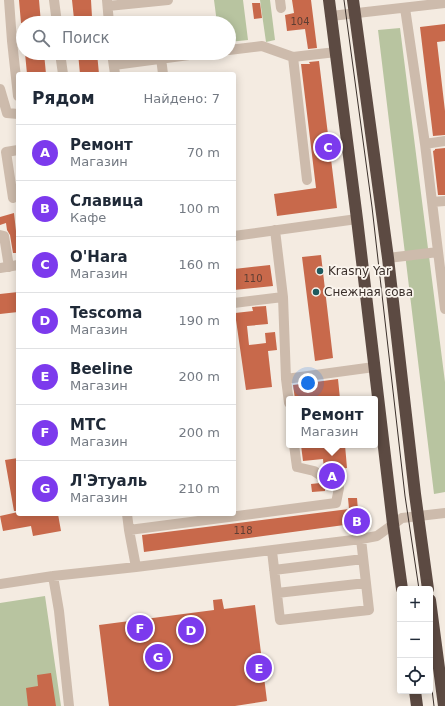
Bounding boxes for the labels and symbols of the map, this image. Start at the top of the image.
house number: 104 [290,16,310,27]
pin: C [315,132,341,162]
place label: Krasny Yar [328,264,391,278]
marker: Krasny Yar [315,266,325,276]
house number: 110 [243,273,263,284]
place label: Снежная сова [324,285,413,299]
marker: Снежная сова [311,287,321,297]
your location [298,373,318,393]
pin: A [319,461,345,491]
pin: B [344,506,370,536]
house number: 118 [233,525,253,536]
pin: F [127,613,153,643]
pin: D [178,615,204,645]
pin: G [145,642,171,672]
pin: E [246,653,272,683]

